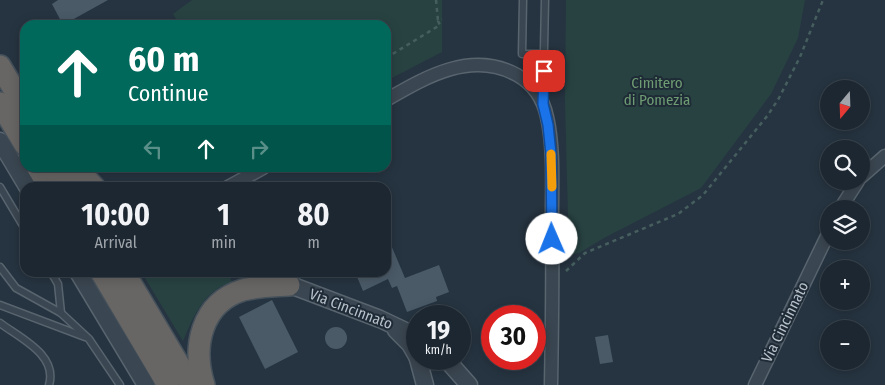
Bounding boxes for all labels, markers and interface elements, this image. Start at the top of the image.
text: 60 m [128,38,199,80]
icon: ahead [45,40,110,105]
pin [523,50,565,92]
icon: arrive [530,57,558,85]
park label: Cimitero di Pomezia [624,74,690,109]
text: Continue [128,80,209,107]
north arrow [820,80,870,130]
map controls [820,80,870,370]
icon: left [139,135,167,163]
icon: ahead [192,135,220,163]
icon: right [245,135,273,163]
button: search [820,140,870,190]
text: 10:00 [81,197,150,233]
text: 1 [217,197,230,233]
text: 80 [297,197,330,233]
button: layers [820,200,870,250]
position arrow [525,212,577,264]
text: Arrival [94,233,137,252]
text: min [211,233,236,252]
text: m [307,233,320,252]
button: + [820,260,870,310]
street label: Via Cincinnato [758,279,812,365]
street label: Via Cincinnato [307,285,395,333]
speed limit sign: 30 [481,305,546,370]
text: 19 [427,316,450,346]
button: − [820,320,870,370]
text: km/h [425,343,452,357]

